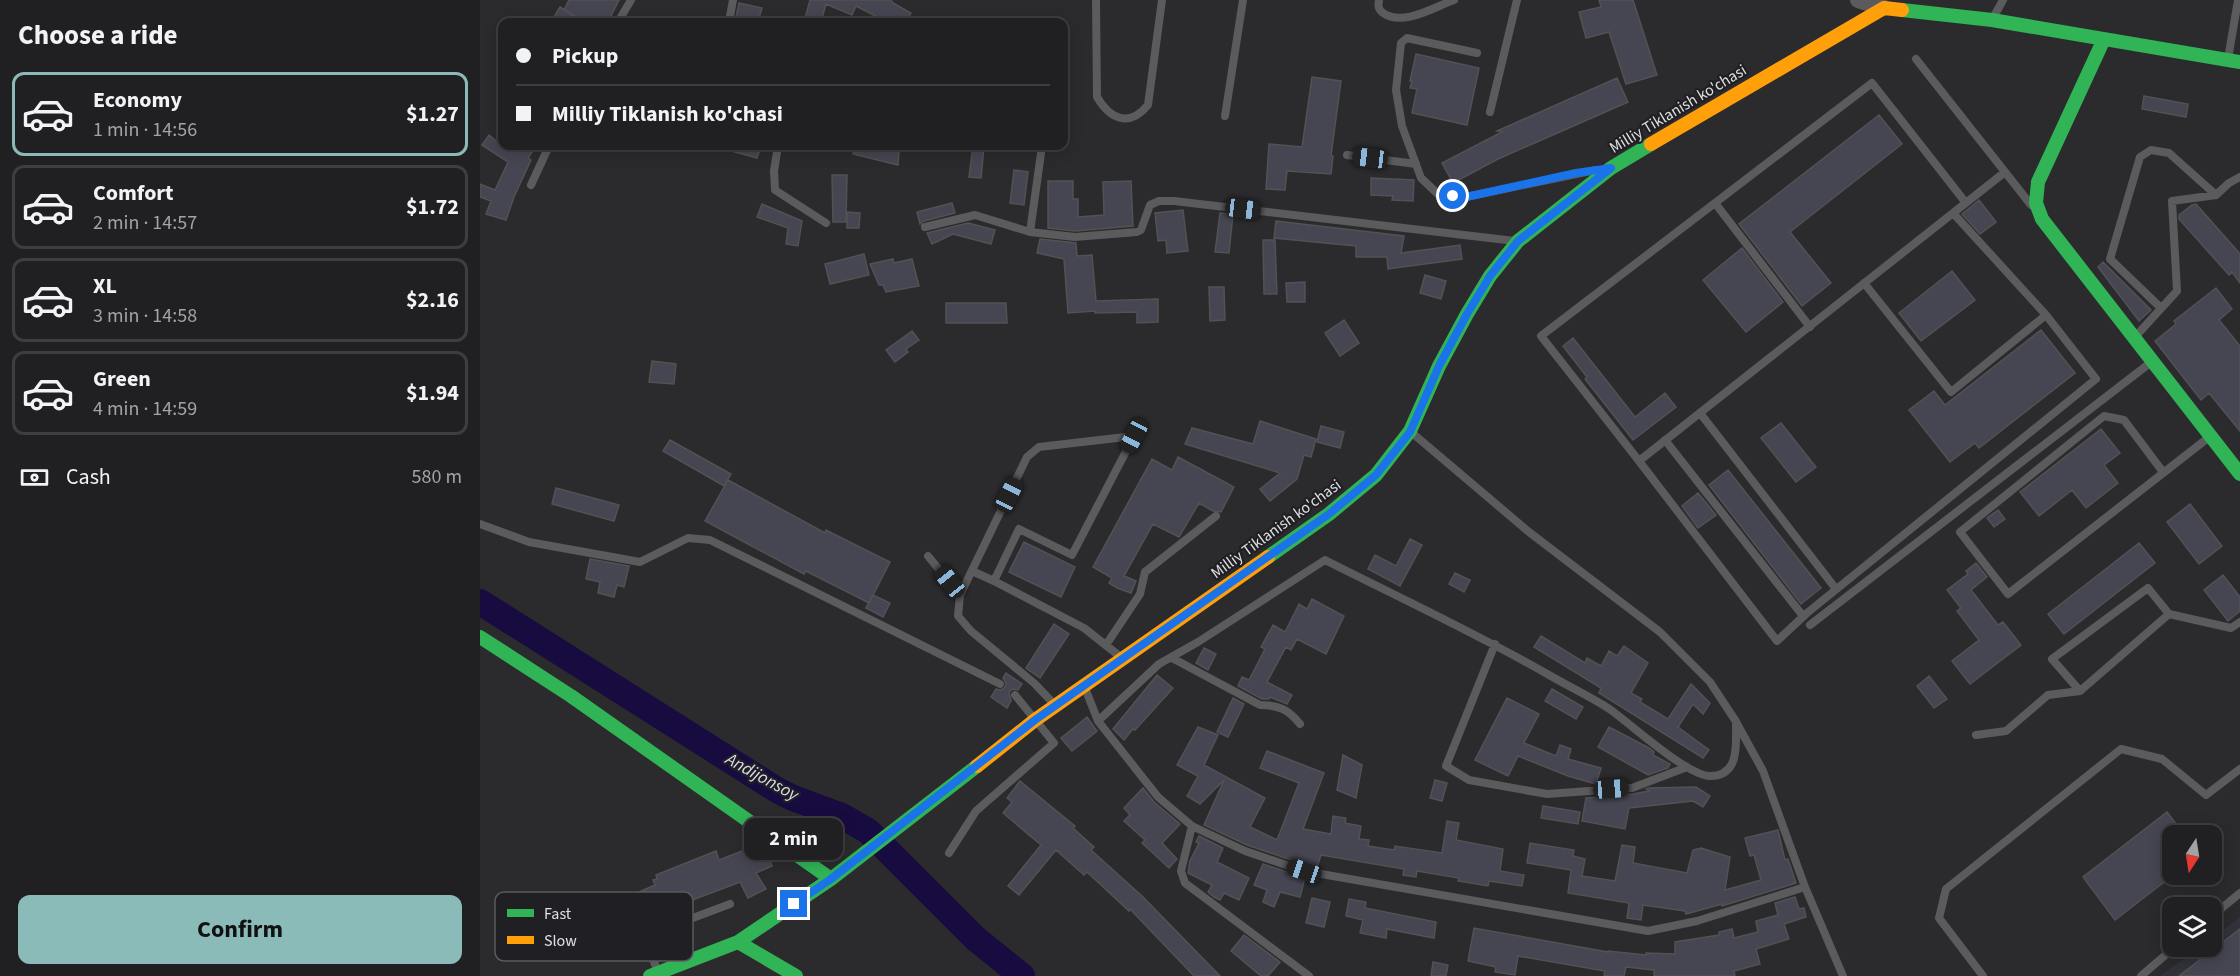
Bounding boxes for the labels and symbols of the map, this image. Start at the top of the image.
street label: Milliy Tiklanish ko'chasi [1605,59,1751,159]
car [1351,147,1389,169]
route start [1439,182,1466,209]
car [1224,198,1262,220]
car [1118,416,1150,456]
street label: Milliy Tiklanish ko'chasi [1206,474,1346,584]
car [993,475,1025,515]
car [932,562,968,602]
water label: Andijonsoy [720,746,804,808]
car [1592,779,1630,799]
callout: 2 min [744,817,844,859]
north arrow [2162,825,2222,885]
car [1284,857,1324,885]
route end [780,890,807,917]
legend [495,892,693,961]
text: Fast [544,903,572,925]
text: Slow [544,930,577,952]

